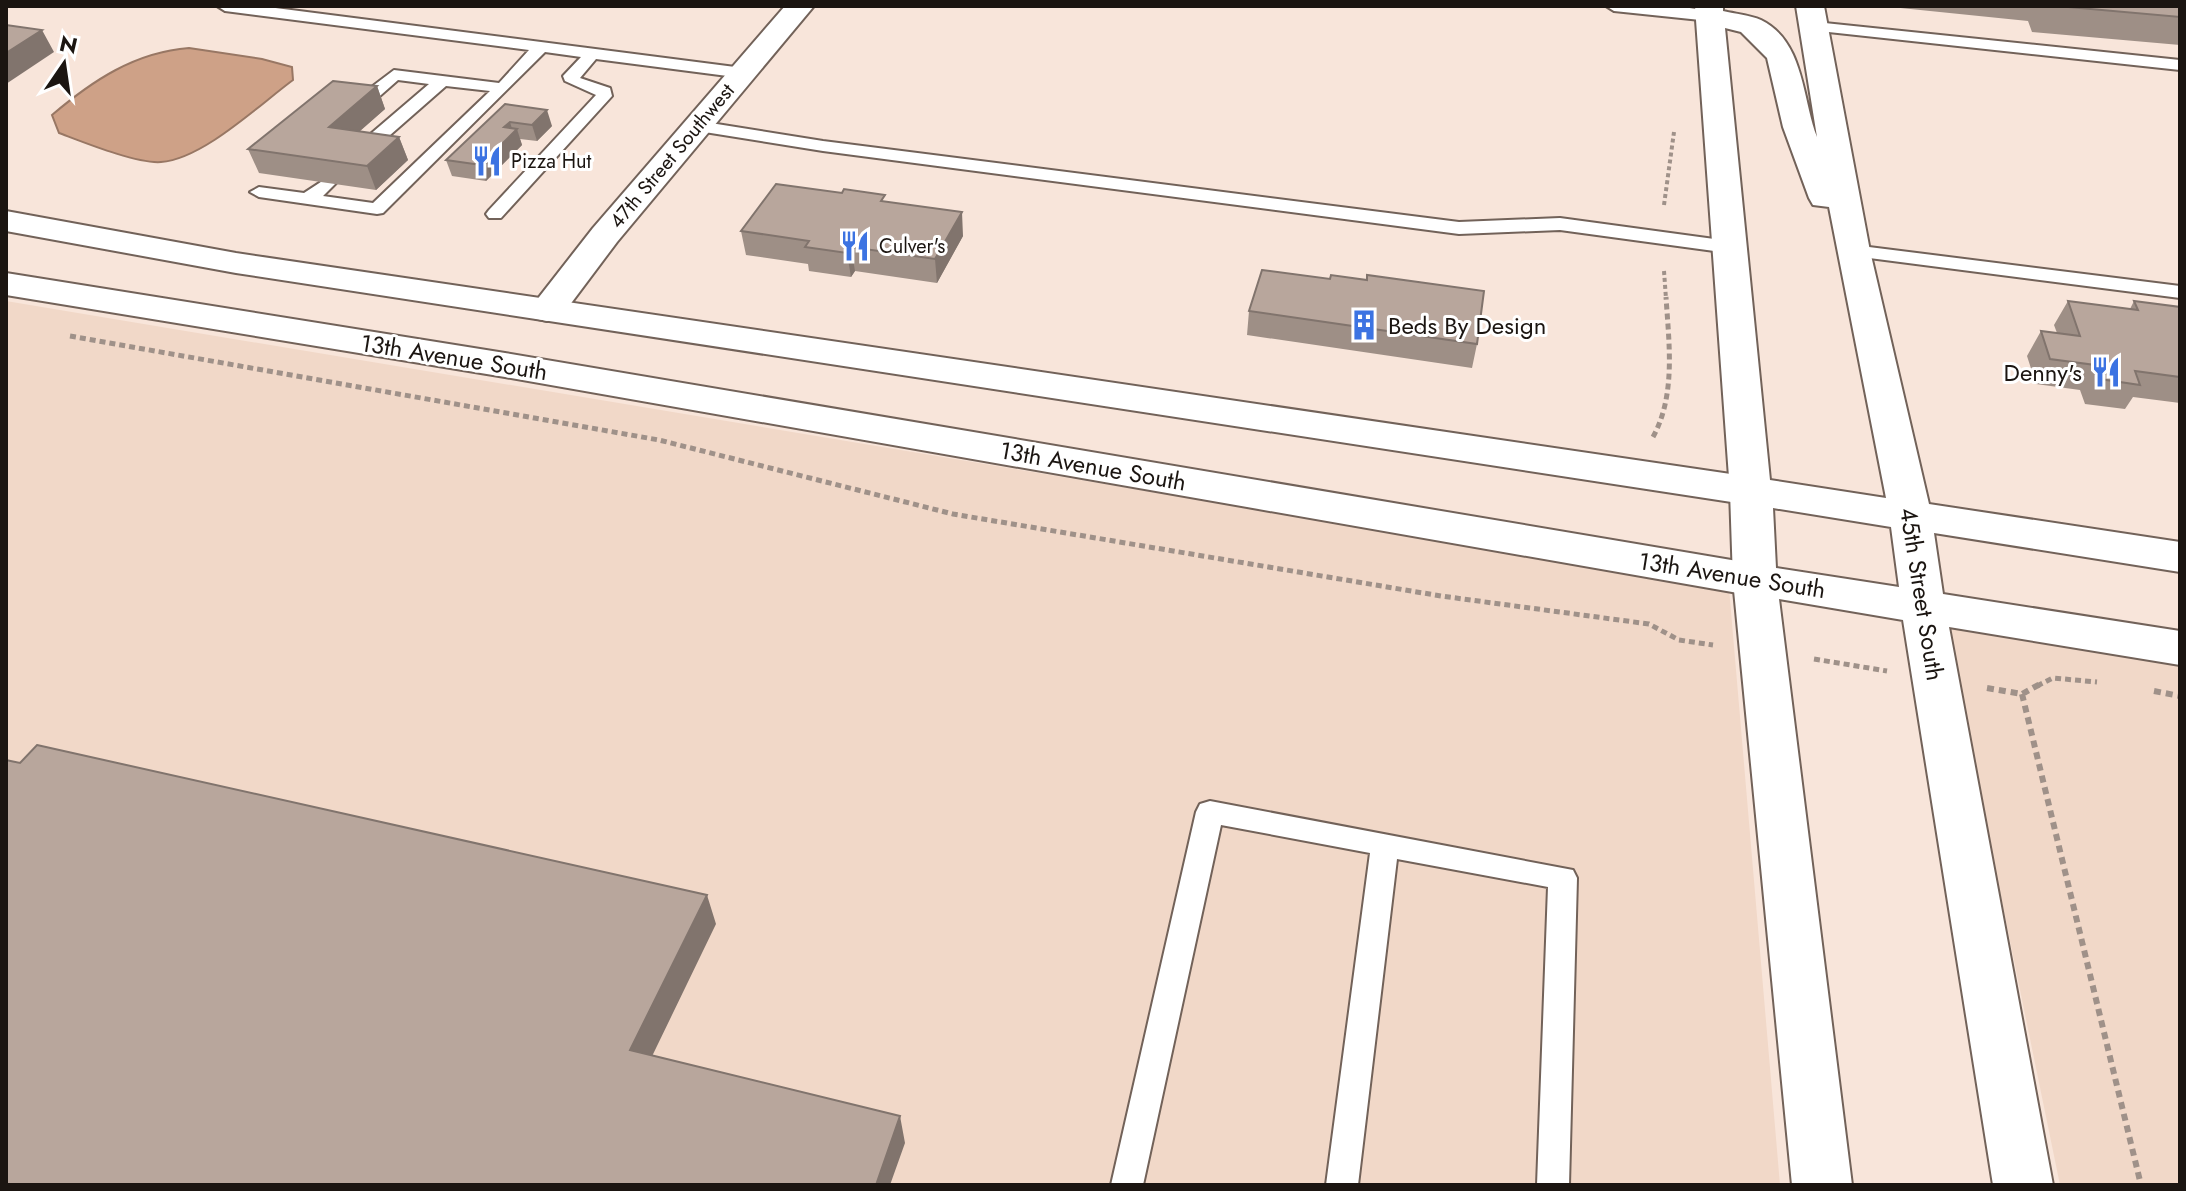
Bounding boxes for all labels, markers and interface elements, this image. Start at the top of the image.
north arrow [24,24,104,104]
text: N [56,27,81,62]
street label: 47th Street Southwest [603,77,741,235]
restaurant icon: Pizza Hut [470,144,504,178]
place label: Pizza Hut [511,147,592,176]
restaurant icon: Culver's [838,229,872,263]
place label: Culver's [879,232,945,261]
building icon: Beds By Design [1347,308,1381,342]
place label: Beds By Design [1388,308,1546,343]
street label: 13th Avenue South [358,325,550,389]
place label: Denny's [2004,355,2082,390]
restaurant icon: Denny's [2089,355,2123,389]
street label: 13th Avenue South [997,432,1189,500]
street label: 45th Street South [1891,505,1953,683]
street label: 13th Avenue South [1636,543,1828,607]

